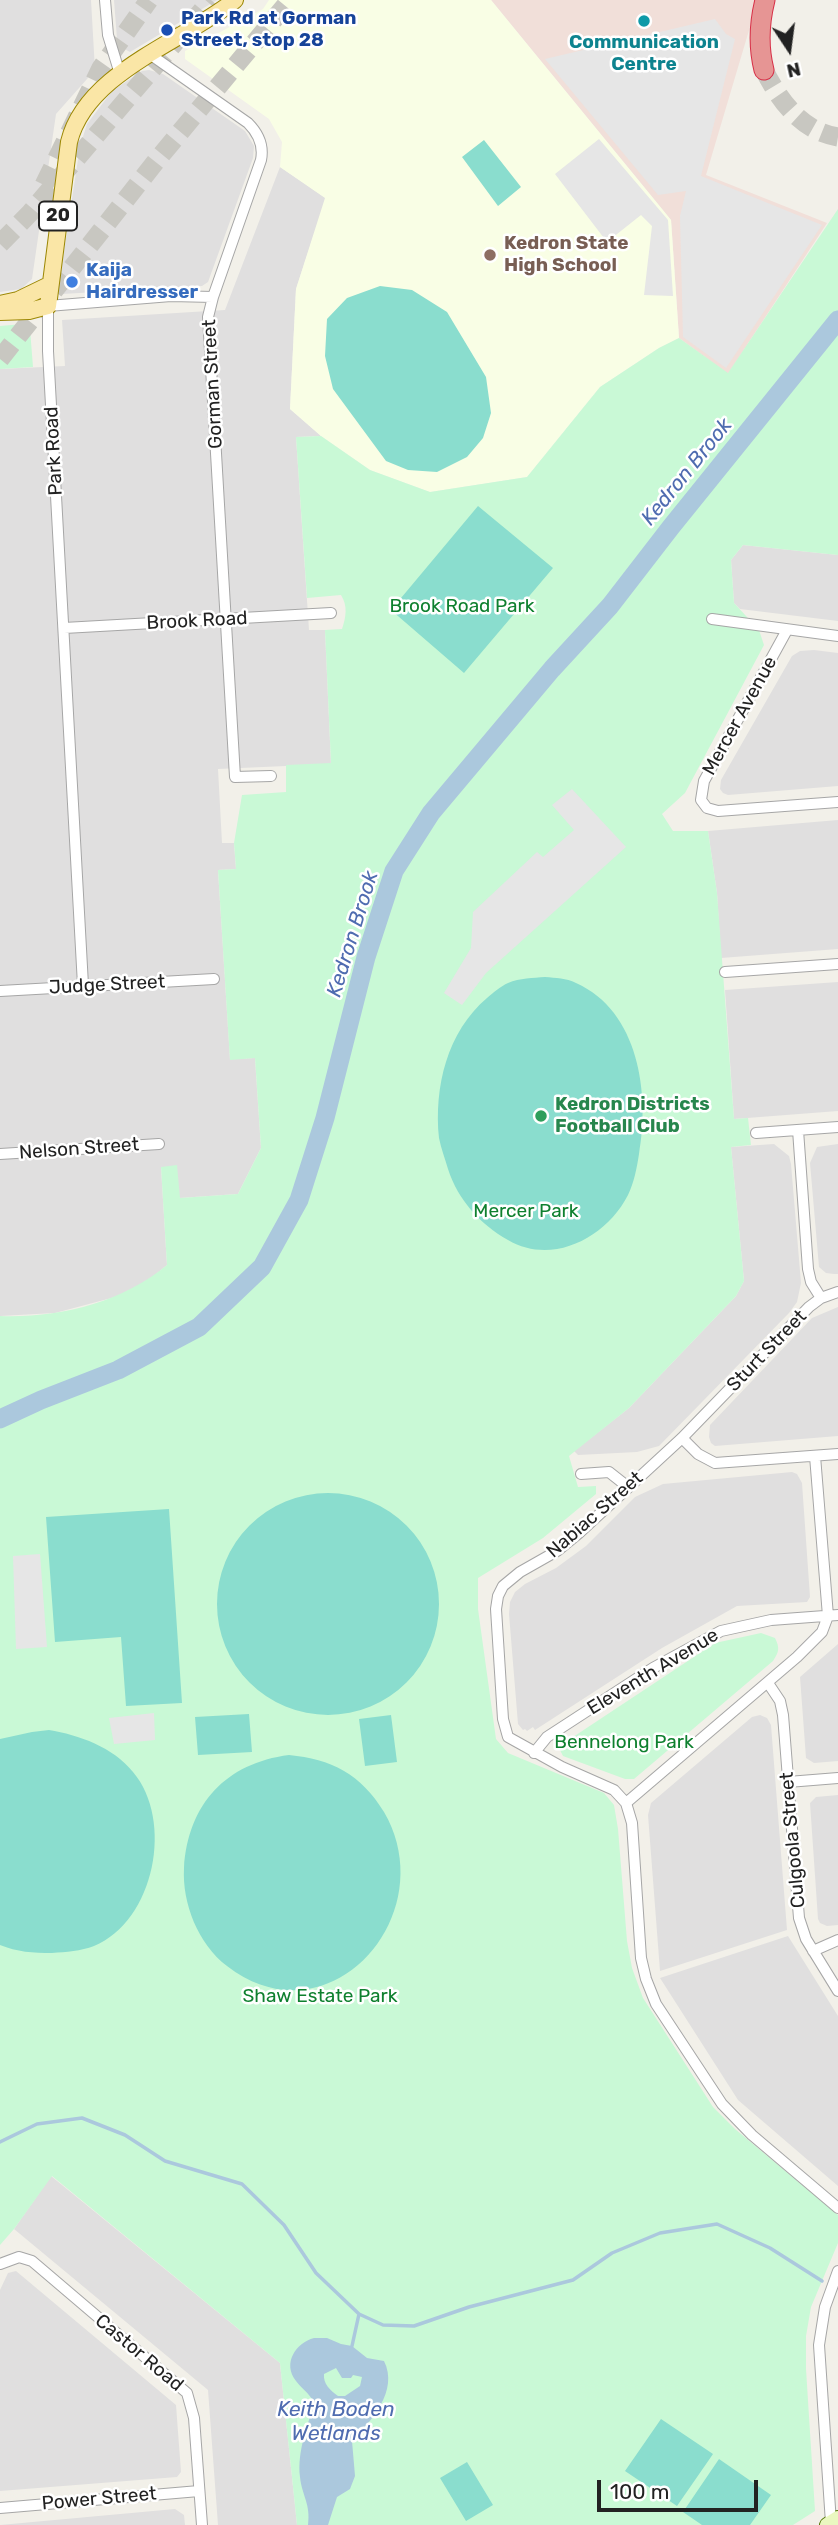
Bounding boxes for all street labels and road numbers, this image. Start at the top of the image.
road number: 20 [39,202,77,230]
street label: Gorman Street [198,319,228,449]
street label: Park Road [40,406,68,496]
street label: Brook Road [146,607,248,635]
street label: Mercer Avenue [698,653,782,779]
street label: Judge Street [48,971,166,999]
street label: Nelson Street [18,1133,140,1165]
street label: Sturt Street [722,1305,812,1397]
street label: Nabiac Street [542,1467,648,1563]
street label: Eleventh Avenue [583,1624,723,1720]
street label: Culgoola Street [776,1771,810,1909]
street label: Castor Road [90,2310,188,2396]
street label: Power Street [41,2483,157,2515]

